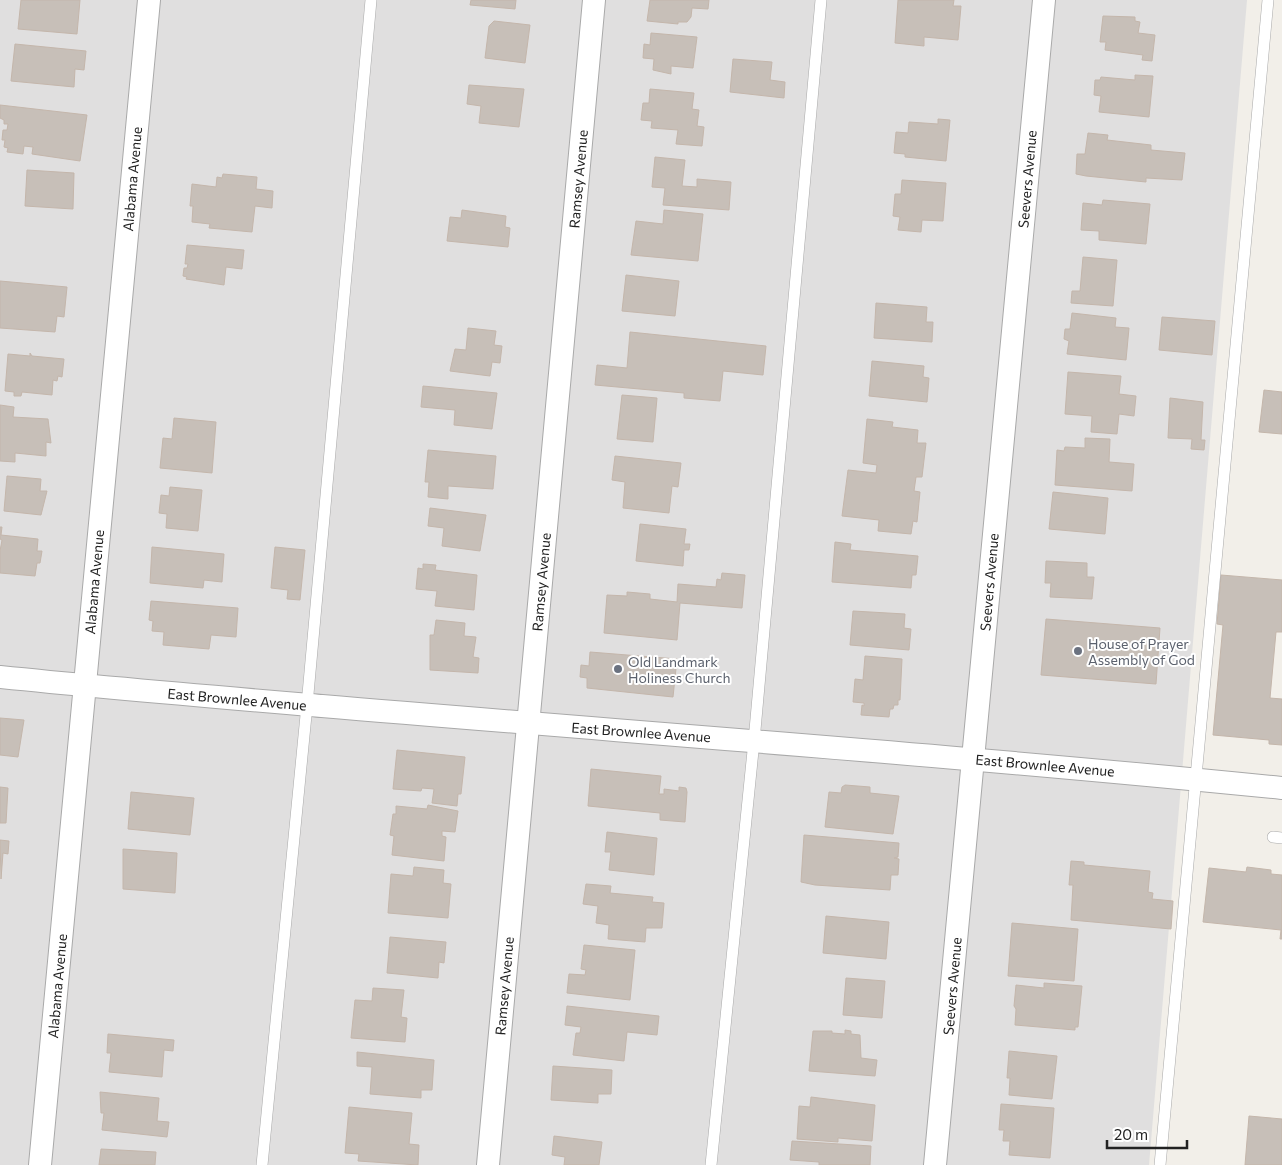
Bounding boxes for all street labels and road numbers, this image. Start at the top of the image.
street label: Alabama Avenue [119,126,145,232]
street label: Ramsey Avenue [565,129,591,229]
street label: Seevers Avenue [1014,129,1040,229]
street label: Alabama Avenue [81,529,107,635]
street label: Ramsey Avenue [528,532,554,632]
street label: Seevers Avenue [976,532,1002,632]
street label: East Brownlee Avenue [167,684,307,714]
street label: East Brownlee Avenue [571,719,711,745]
street label: East Brownlee Avenue [975,750,1115,780]
street label: Alabama Avenue [44,933,70,1039]
street label: Ramsey Avenue [491,936,517,1036]
street label: Seevers Avenue [939,936,965,1036]

